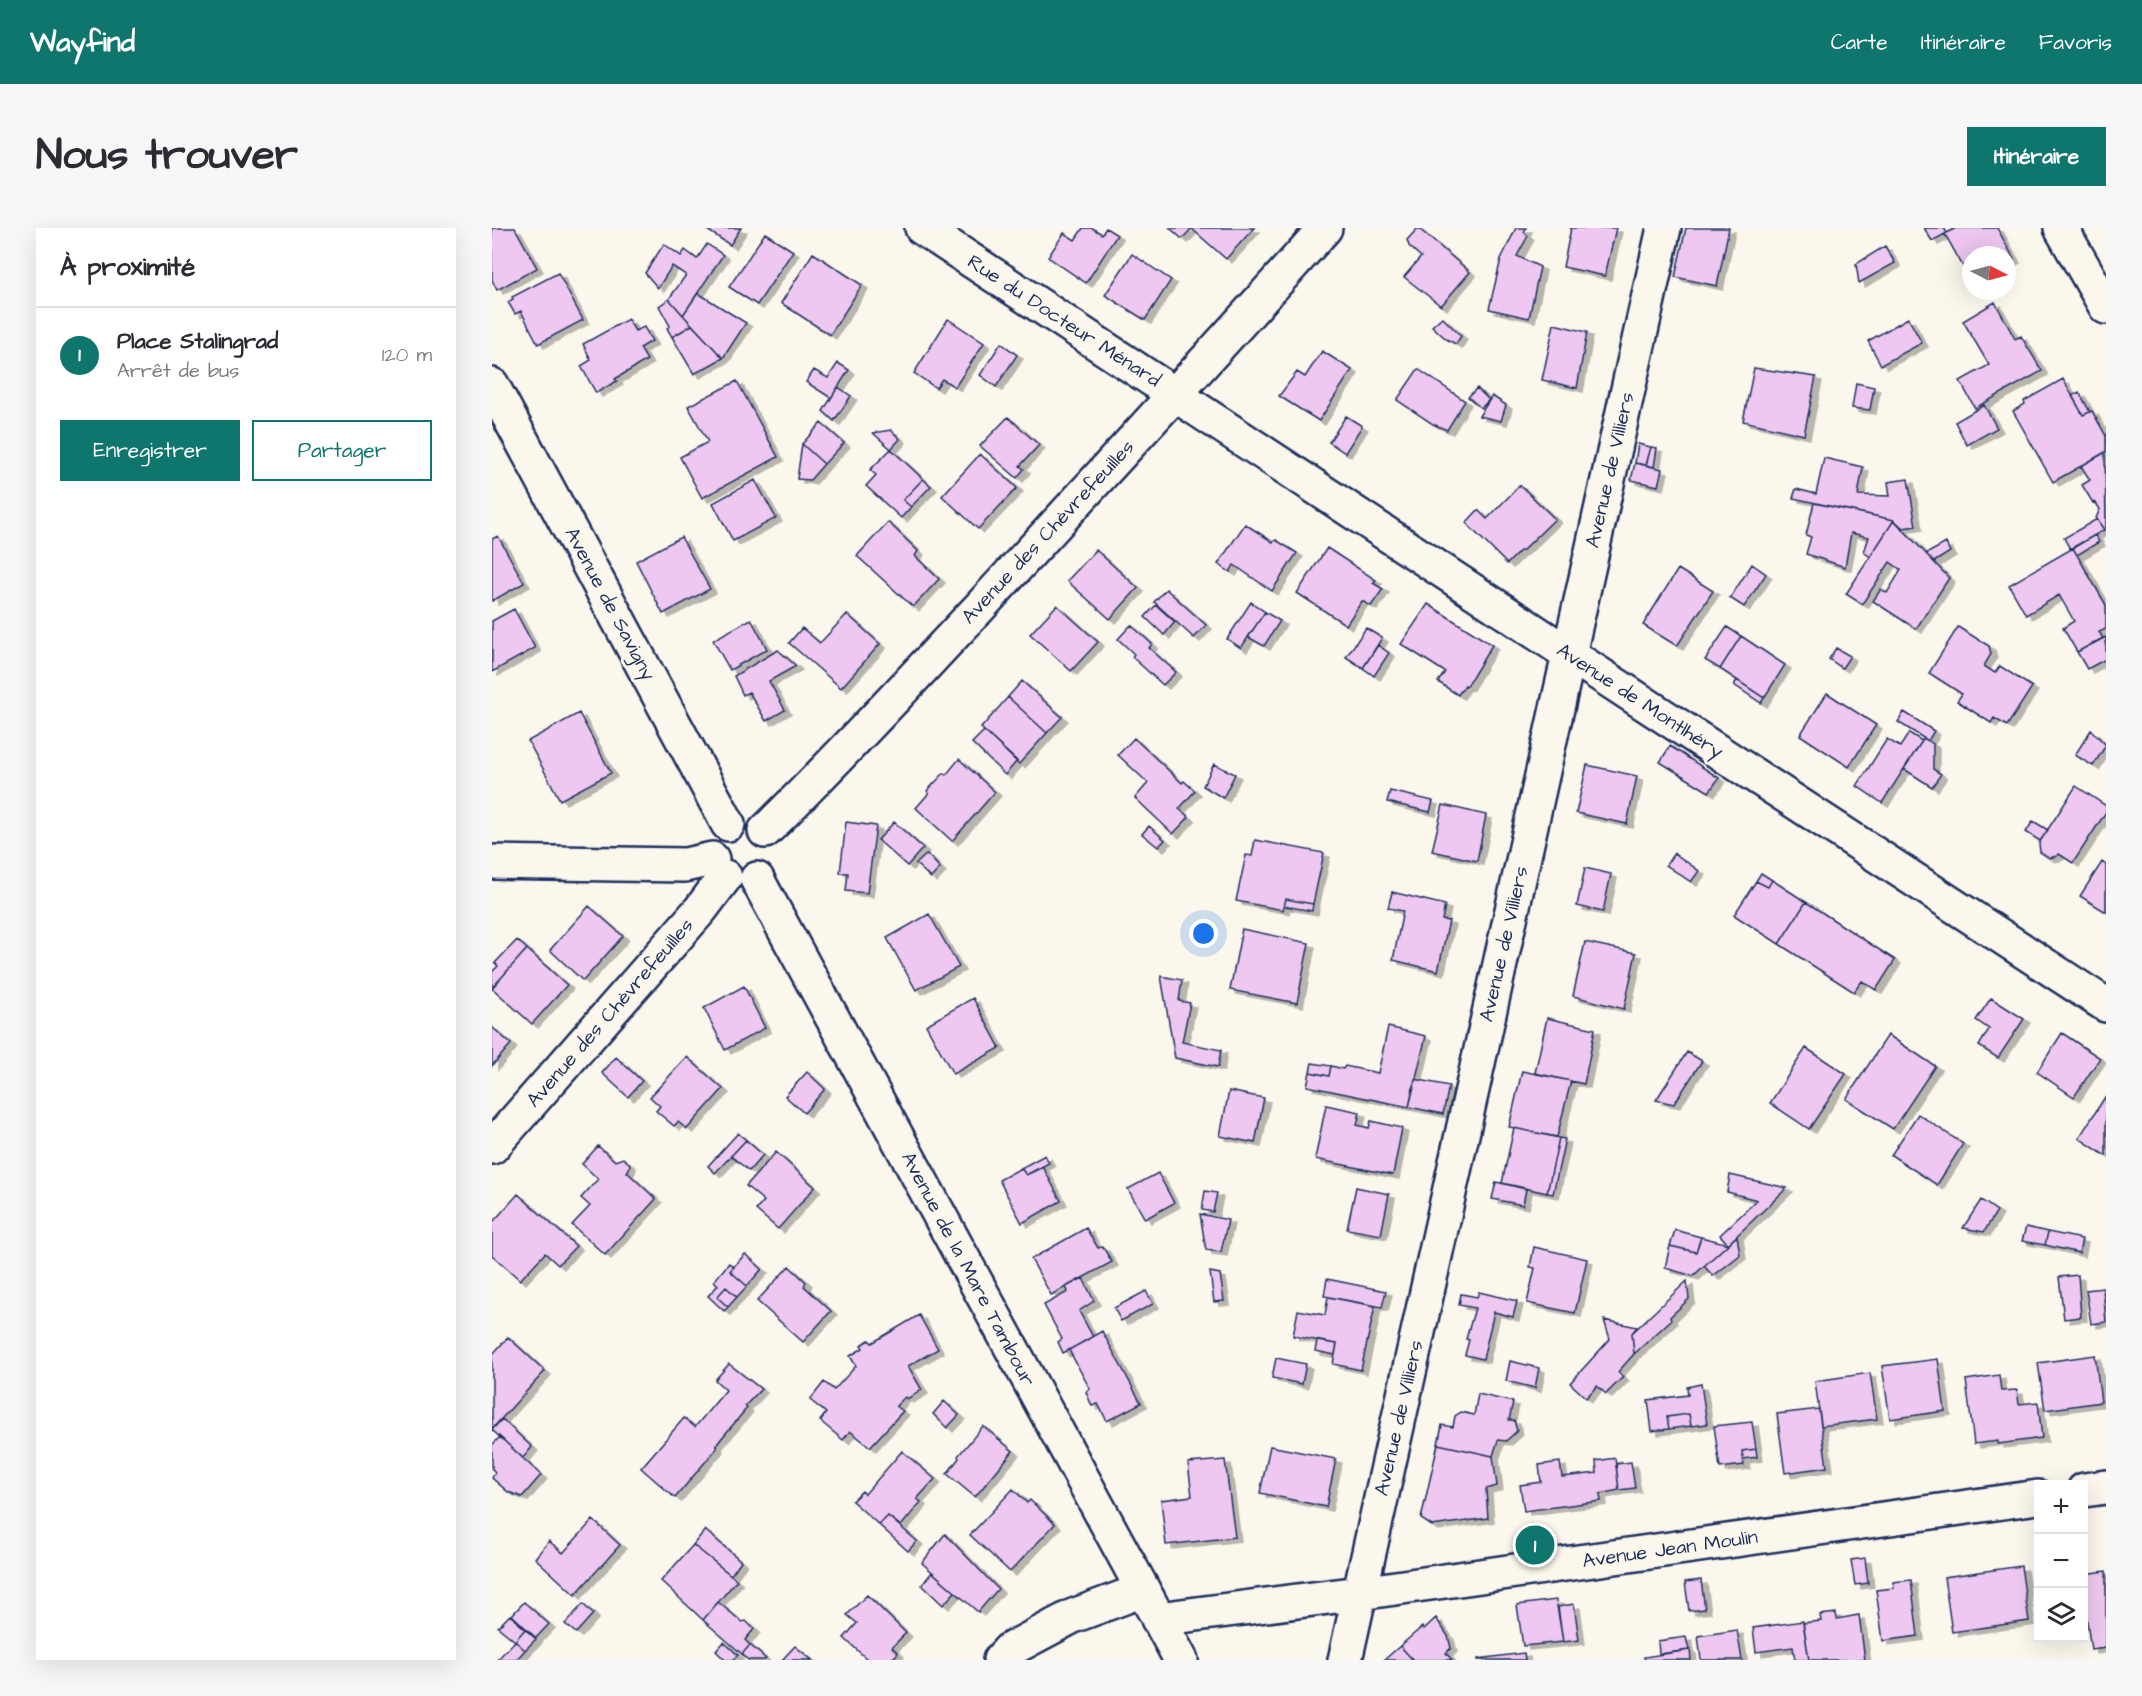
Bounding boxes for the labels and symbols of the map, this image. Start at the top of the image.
north arrow [1962,246,2016,300]
street label: Rue du Docteur Ménard [962,248,1166,394]
street label: Avenue de Villiers [1578,389,1642,551]
street label: Avenue des Chèvrefeuilles [955,434,1141,630]
street label: Avenue de Savigny [557,522,662,686]
street label: Avenue de Montlhéry [1551,636,1729,766]
street label: Avenue de Villiers [1472,863,1536,1025]
street label: Avenue des Chèvrefeuilles [520,912,700,1114]
your location [1189,919,1218,948]
street label: Avenue de la Mare Tambour [894,1147,1042,1391]
street label: Avenue de Villiers [1367,1337,1431,1499]
pin: 1 [1516,1522,1554,1568]
street label: Avenue Jean Moulin [1581,1523,1759,1575]

